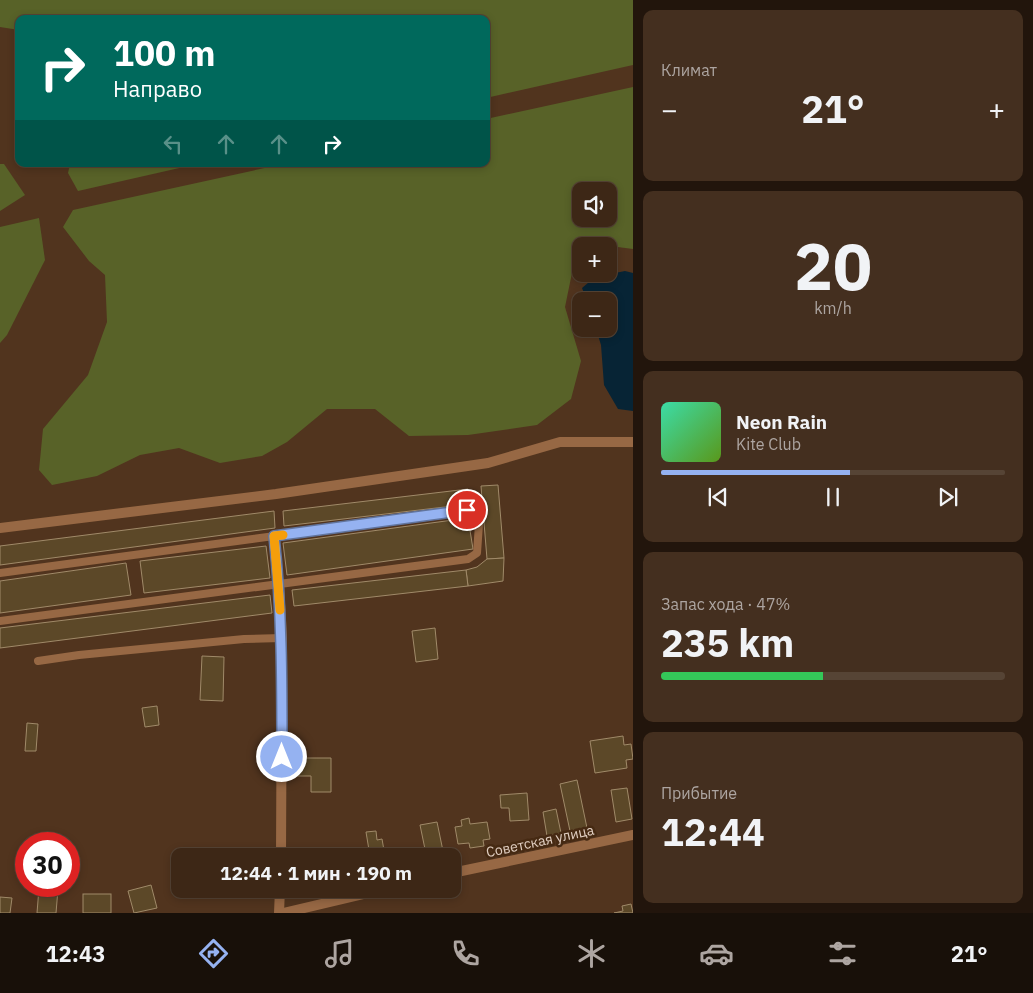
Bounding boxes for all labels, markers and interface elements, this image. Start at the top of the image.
text: 100 m [113,30,216,76]
icon: right [30,35,95,100]
text: Климат [661,60,717,80]
text: Направо [113,74,202,103]
text: 21° [801,84,865,133]
text: − [661,91,678,128]
text: + [988,91,1005,128]
icon: left [159,130,187,158]
icon: ahead [212,130,240,158]
icon: ahead [265,130,293,158]
icon: right [318,130,346,158]
map controls [572,182,617,337]
button: sound [572,182,617,227]
text: 20 [794,223,872,308]
button: + [572,237,617,282]
button: − [572,292,617,337]
text: km/h [814,298,852,318]
text: Neon Rain [736,410,827,434]
text: Kite Club [736,434,801,454]
icon: previous [704,483,732,511]
icon: pause [819,483,847,511]
icon: next [934,483,962,511]
pin [446,489,488,531]
icon: arrive [453,496,481,524]
text: Запас хода · 47% [661,594,790,614]
text: 235 km [661,618,794,667]
position arrow [255,730,307,782]
text: Прибытие [661,783,737,803]
text: 12:44 [661,807,765,856]
street label: Советская улица [484,821,596,861]
speed limit sign: 30 [15,832,80,897]
text: 12:44 · 1 мин · 190 m [220,861,412,885]
icon: directions [196,936,231,971]
icon: music [322,936,357,971]
icon: phone [448,936,483,971]
icon: climate [574,936,609,971]
icon: car [699,936,734,971]
icon: filters [825,936,860,971]
text: 12:43 [45,939,105,968]
text: 21° [951,939,988,968]

